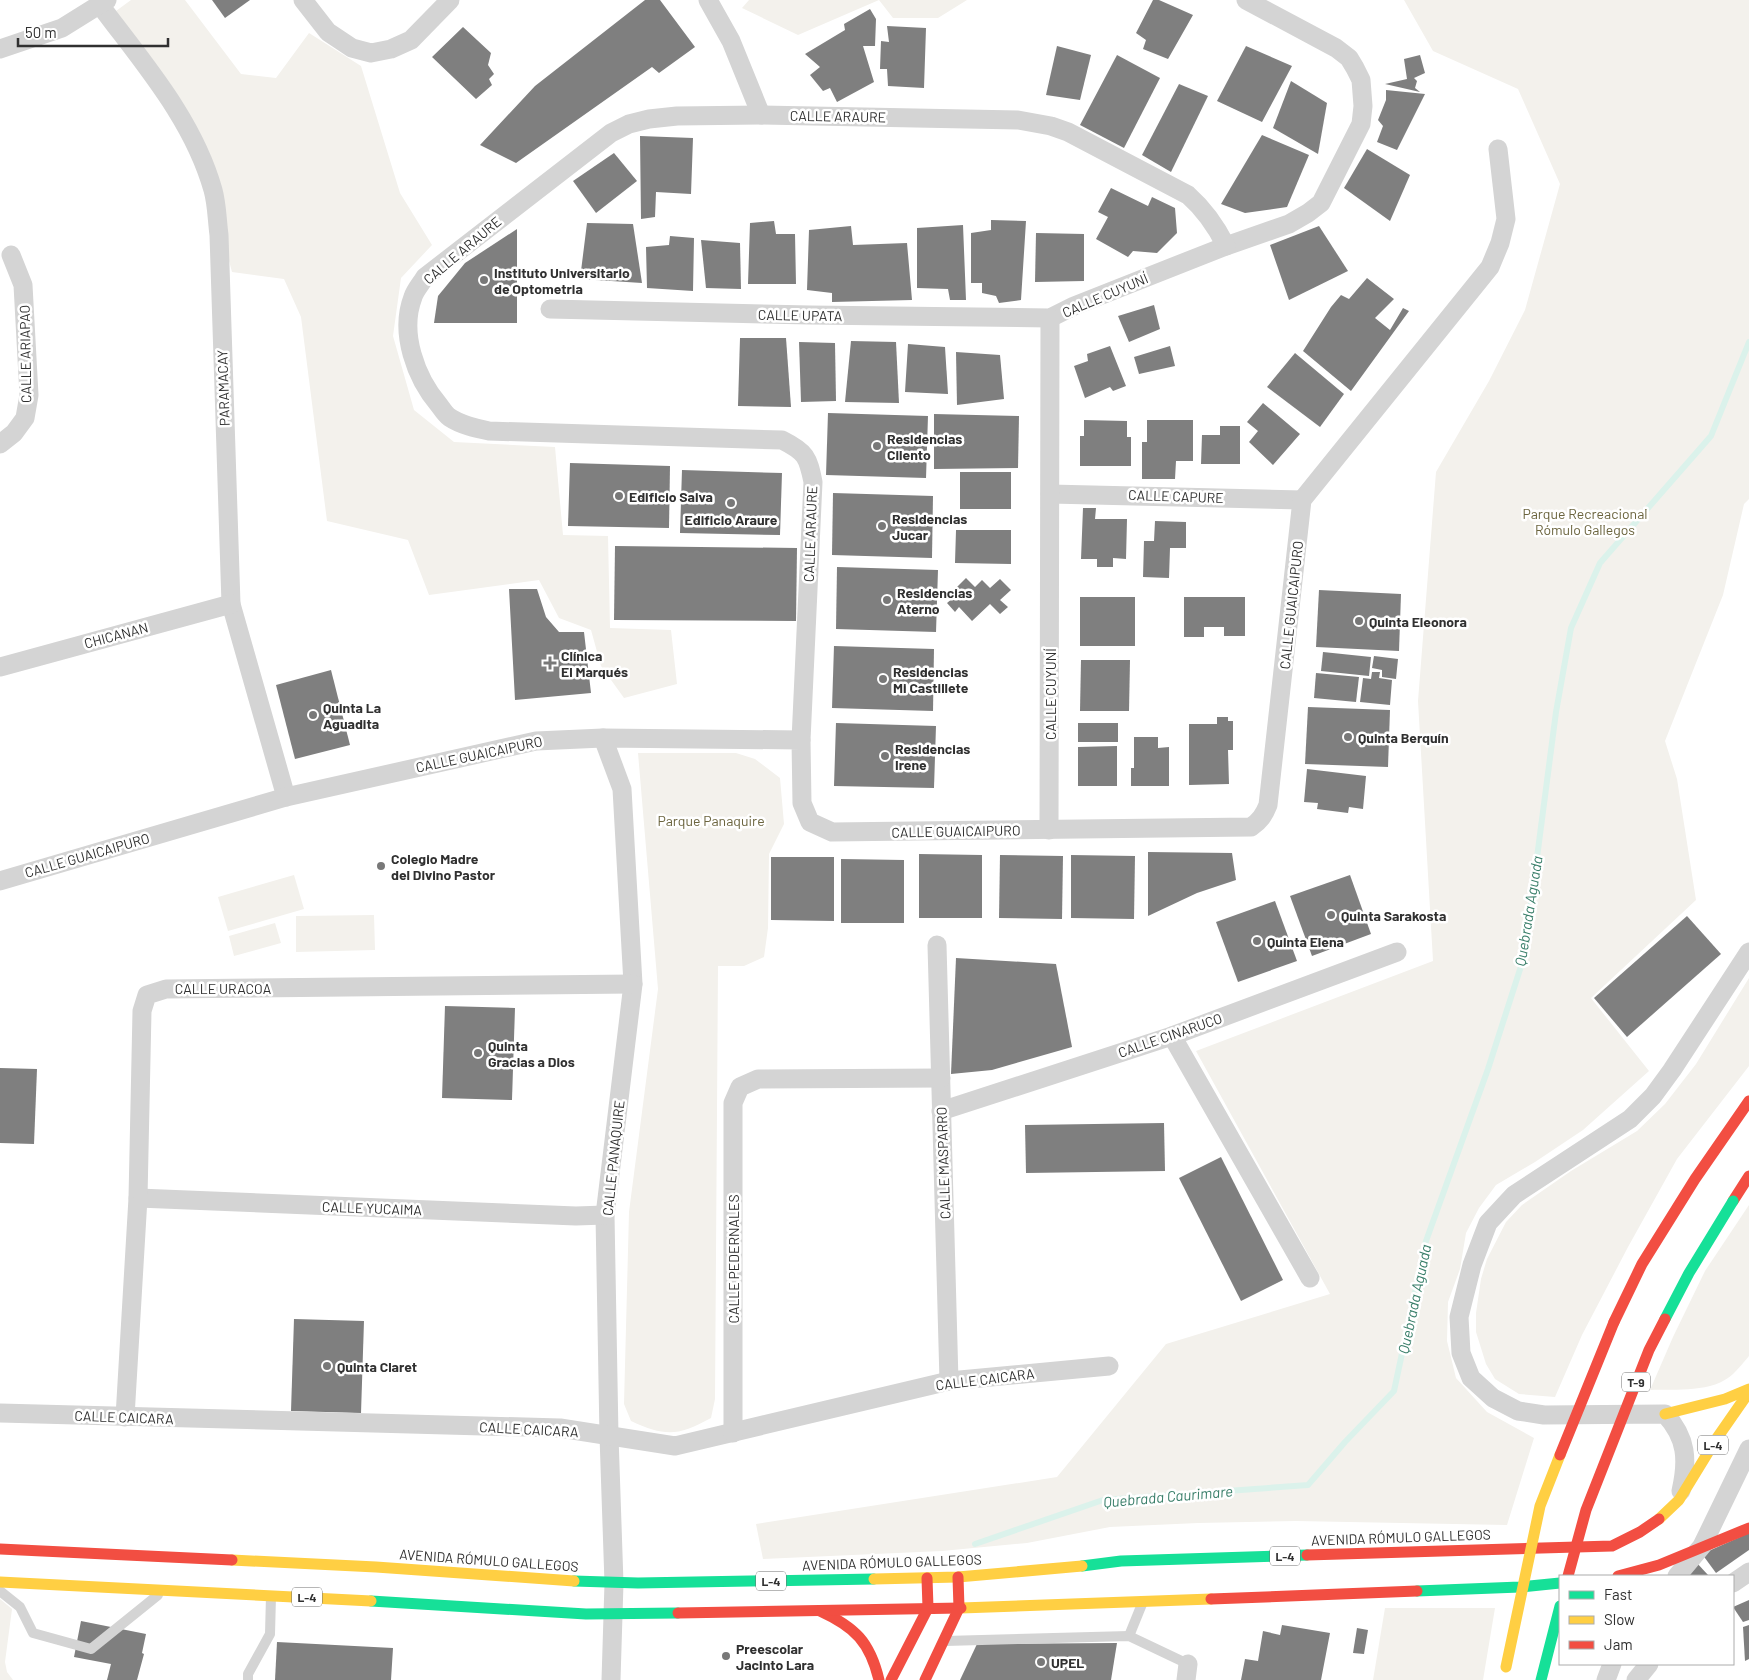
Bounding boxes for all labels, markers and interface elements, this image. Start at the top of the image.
scale bar [18,15,168,47]
text: 50 m [25,23,57,41]
street label: CALLE ARAURE [790,107,886,125]
street label: CALLE ARAURE [420,213,504,287]
place label: Instituto Universitario de Optometria [494,264,630,297]
street label: CALLE CUYUNÍ [1059,269,1151,321]
marker: Instituto Universitario de Optometria [478,274,490,286]
street label: CALLE ARIAPAO [16,305,34,403]
street label: CALLE UPATA [758,306,843,324]
street label: PARAMACAY [213,350,233,426]
place label: Residencias Cilento [887,430,962,463]
marker: Residencias Cilento [871,440,883,452]
street label: CALLE ARAURE [800,486,820,582]
street label: CALLE CAPURE [1128,486,1224,506]
place label: Edificio Saiva [629,488,713,505]
marker: Edificio Saiva [613,490,625,502]
marker: Edificio Araure [725,497,737,509]
park label: Parque Recreacional Rómulo Gallegos [1522,505,1648,538]
place label: Residencias Jucar [892,510,967,543]
place label: Edificio Araure [685,511,778,528]
marker: Residencias Jucar [876,520,888,532]
street label: CALLE GUAICAIPURO [1276,540,1306,670]
place label: Residencias Aterno [897,584,972,617]
marker: Residencias Aterno [881,594,893,606]
place label: Quinta Eleonora [1369,613,1467,630]
marker: Quinta Eleonora [1353,615,1365,627]
street label: CHICANAN [82,618,150,652]
place label: Clínica El Marqués [561,647,628,680]
street label: CALLE CUYUNÍ [1042,648,1059,740]
marker: Clínica El Marqués [543,656,557,670]
place label: Residencias Mi Castillete [893,663,969,696]
marker: Residencias Mi Castillete [877,673,889,685]
place label: Quinta La Aguadita [323,699,381,732]
marker: Quinta La Aguadita [307,709,319,721]
place label: Quinta Berquín [1358,729,1449,746]
marker: Quinta Berquín [1342,731,1354,743]
street label: CALLE GUAICAIPURO [414,732,544,776]
place label: Residencias Irene [895,740,970,773]
marker: Residencias Irene [879,750,891,762]
park label: Parque Panaquire [657,812,765,829]
street label: CALLE GUAICAIPURO [891,821,1021,841]
street label: CALLE GUAICAIPURO [23,829,151,881]
place label: Colegio Madre del Divino Pastor [391,850,496,883]
water label: Quebrada Aguada [1510,854,1546,968]
marker: Colegio Madre del Divino Pastor [375,860,387,872]
place label: Quinta Sarakosta [1341,907,1446,924]
marker: Quinta Sarakosta [1325,909,1337,921]
place label: Quinta Elena [1267,933,1344,950]
marker: Quinta Elena [1251,935,1263,947]
street label: CALLE URACOA [175,980,272,997]
street label: CALLE CINARUCO [1116,1009,1224,1061]
place label: Quinta Gracias a Dios [488,1037,575,1070]
marker: Quinta Gracias a Dios [472,1047,484,1059]
street label: CALLE PANAQUIRE [598,1099,628,1217]
street label: CALLE MASPARRO [933,1106,953,1220]
street label: CALLE PEDERNALES [725,1194,742,1324]
street label: CALLE YUCAIMA [322,1198,423,1218]
water label: Quebrada Aguada [1394,1242,1434,1355]
place label: Quinta Claret [337,1358,417,1375]
marker: Quinta Claret [321,1360,333,1372]
street label: CALLE CAICARA [935,1364,1036,1393]
road number: T-9 [1622,1372,1650,1391]
street label: CALLE CAICARA [74,1407,174,1427]
street label: CALLE CAICARA [479,1418,580,1440]
road number: L-4 [1698,1436,1728,1454]
water label: Quebrada Caurimare [1102,1481,1234,1511]
street label: AVENIDA RÓMULO GALLEGOS [1311,1525,1491,1549]
street label: AVENIDA RÓMULO GALLEGOS [399,1545,579,1575]
road number: L-4 [1270,1546,1300,1565]
street label: AVENIDA RÓMULO GALLEGOS [802,1550,982,1574]
road number: L-4 [756,1572,786,1590]
legend [1559,1575,1734,1665]
text: Fast [1604,1585,1632,1603]
road number: L-4 [292,1588,322,1606]
text: Slow [1604,1610,1635,1628]
text: Jam [1604,1635,1633,1653]
place label: Preescolar Jacinto Lara [736,1640,814,1673]
marker: Preescolar Jacinto Lara [720,1650,732,1662]
place label: UPEL [1051,1654,1084,1671]
marker: UPEL [1035,1656,1047,1668]

